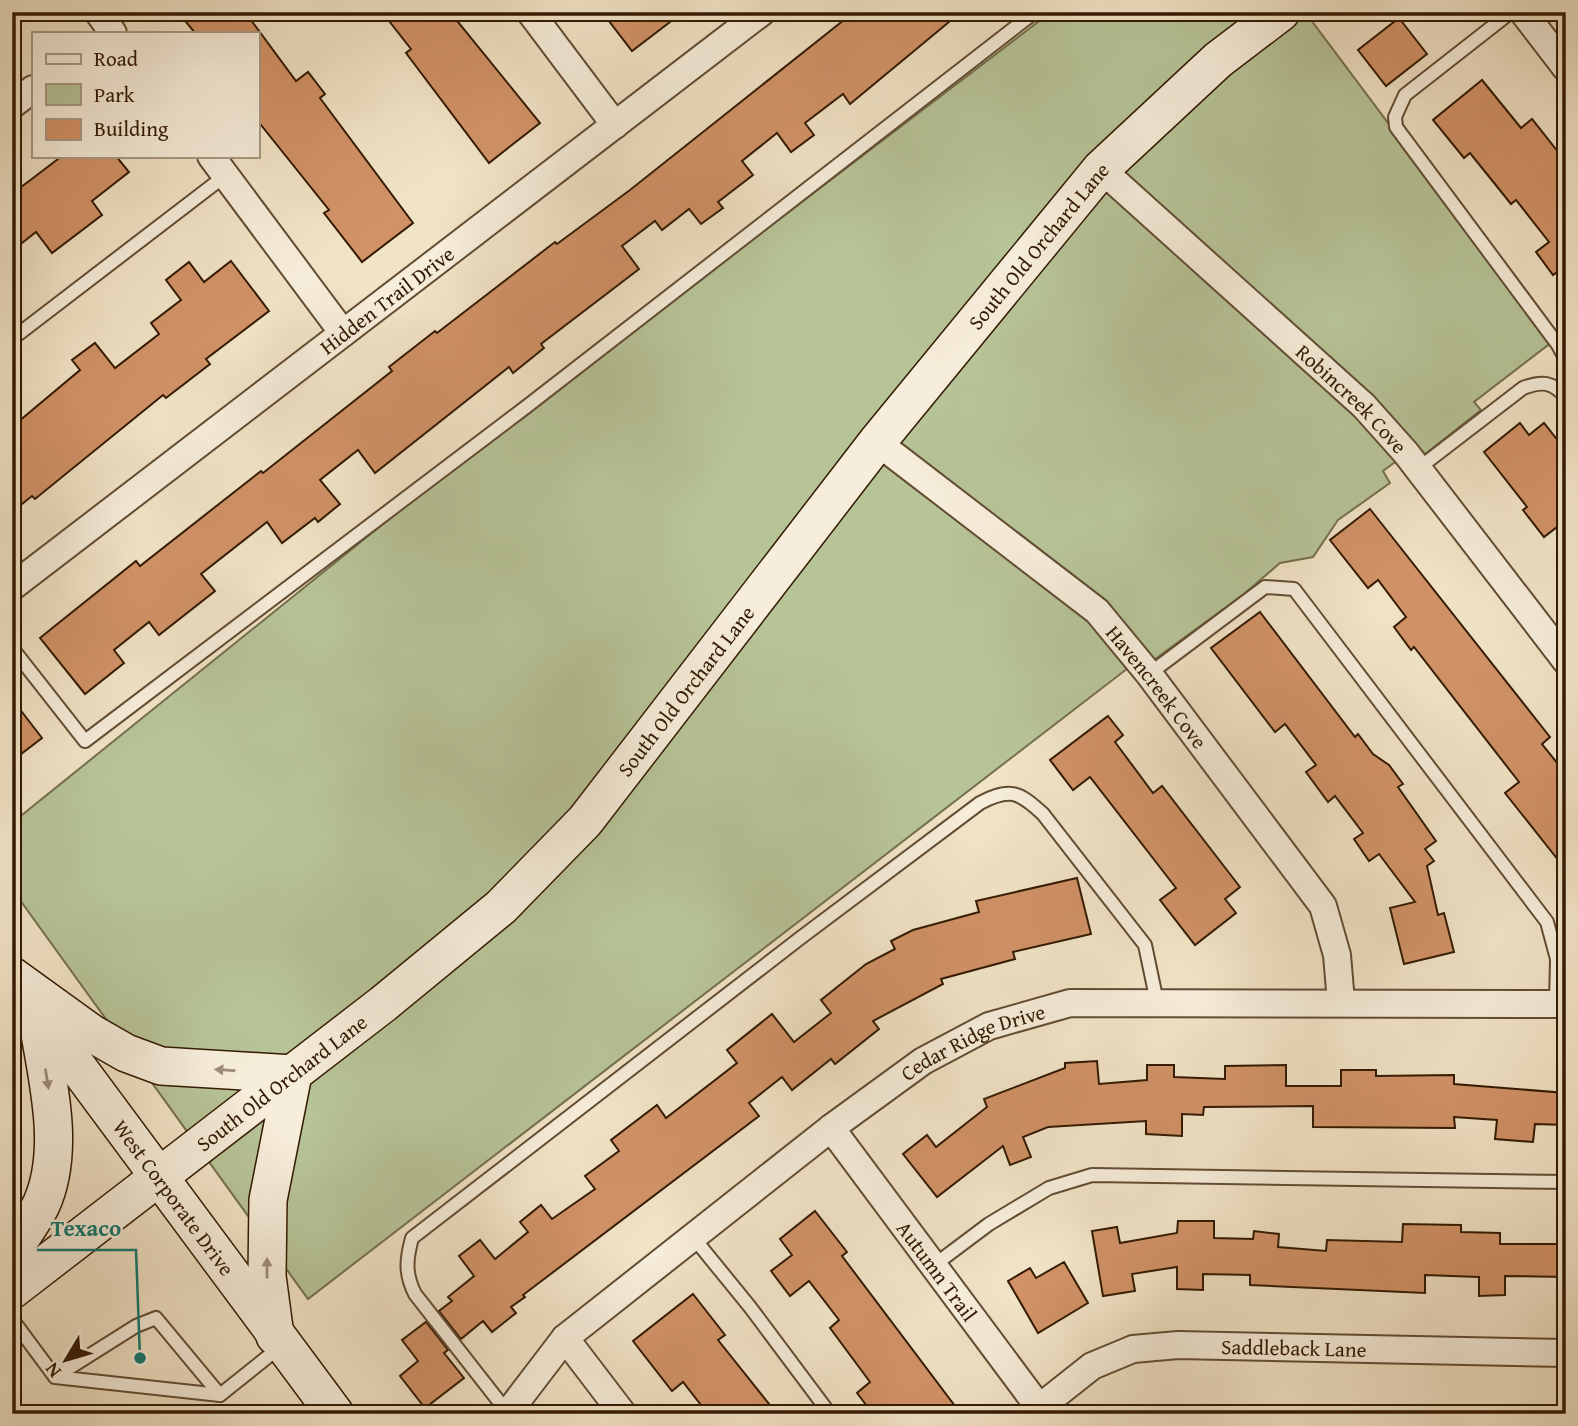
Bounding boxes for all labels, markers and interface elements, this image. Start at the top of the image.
legend [32,32,259,158]
text: Road [94,43,139,74]
text: Park [94,79,135,110]
text: Building [94,113,169,144]
street label: South Old Orchard Lane [960,154,1116,336]
street label: Hidden Trail Drive [313,238,461,362]
street label: Robincreek Cove [1289,336,1415,460]
street label: South Old Orchard Lane [609,598,761,783]
street label: Havencreek Cove [1099,618,1215,755]
street label: Cedar Ridge Drive [894,995,1049,1088]
street label: South Old Orchard Lane [189,1006,373,1158]
one-way arrow [213,1064,235,1075]
one-way arrow [42,1068,53,1090]
street label: West Corporate Drive [106,1113,243,1282]
callout: Texaco [37,1206,136,1250]
text: Texaco [51,1211,121,1244]
street label: Autumn Trail [890,1214,985,1328]
one-way arrow [261,1257,273,1279]
north arrow [32,1324,102,1394]
street label: Saddleback Lane [1221,1330,1367,1364]
text: N [37,1357,68,1384]

